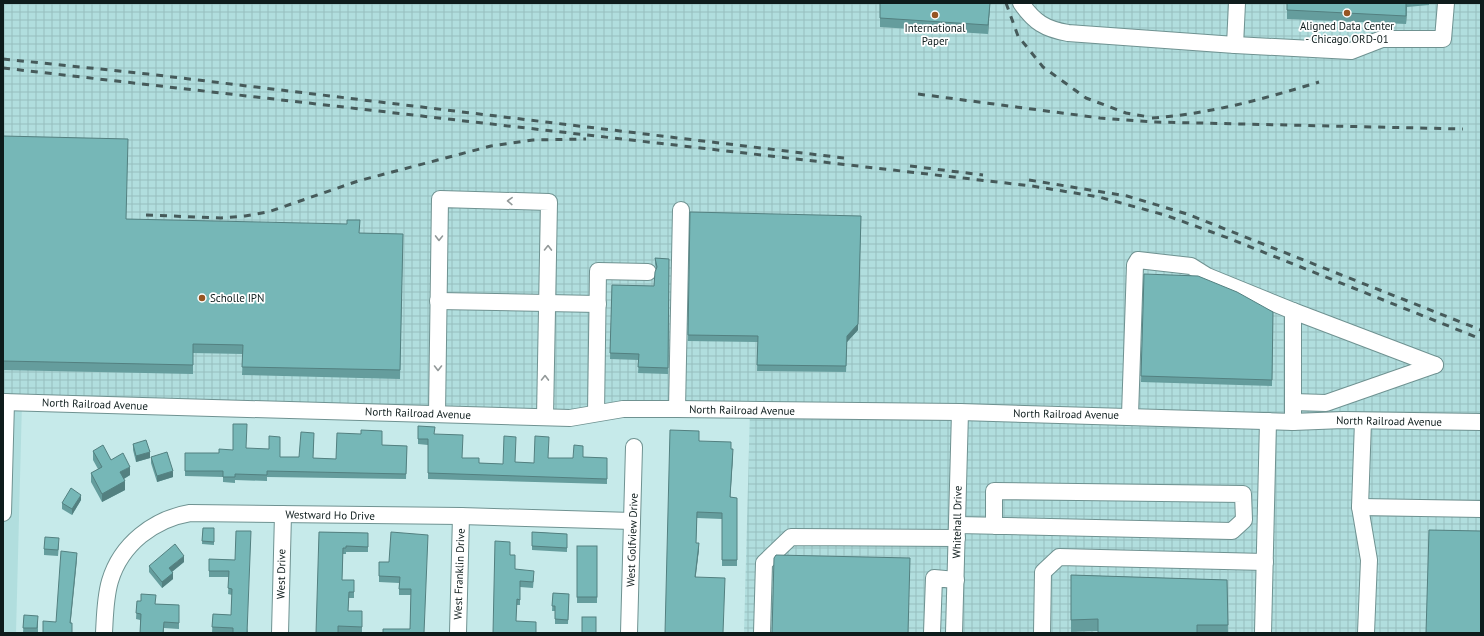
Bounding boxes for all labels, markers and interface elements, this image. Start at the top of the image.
marker: Aligned Data Center - Chicago ORD-01 [1342,8,1352,18]
marker: International Paper [930,10,940,20]
place label: Aligned Data Center - Chicago ORD-01 [1300,19,1394,46]
place label: International Paper [905,21,966,48]
one-way arrow [507,197,513,206]
one-way arrow [435,235,444,241]
one-way arrow [544,245,552,251]
place label: Scholle IPN [210,291,264,305]
marker: Scholle IPN [197,293,207,303]
one-way arrow [434,365,442,371]
one-way arrow [541,375,549,381]
street label: North Railroad Avenue [42,395,149,413]
street label: North Railroad Avenue [689,402,796,418]
street label: North Railroad Avenue [365,404,472,422]
street label: North Railroad Avenue [1013,406,1120,422]
street label: North Railroad Avenue [1336,413,1443,429]
street label: Whitehall Drive [949,485,965,558]
street label: West Golfview Drive [623,492,641,587]
street label: Westward Ho Drive [285,507,375,523]
street label: West Franklin Drive [450,528,468,620]
street label: West Drive [274,548,288,599]

